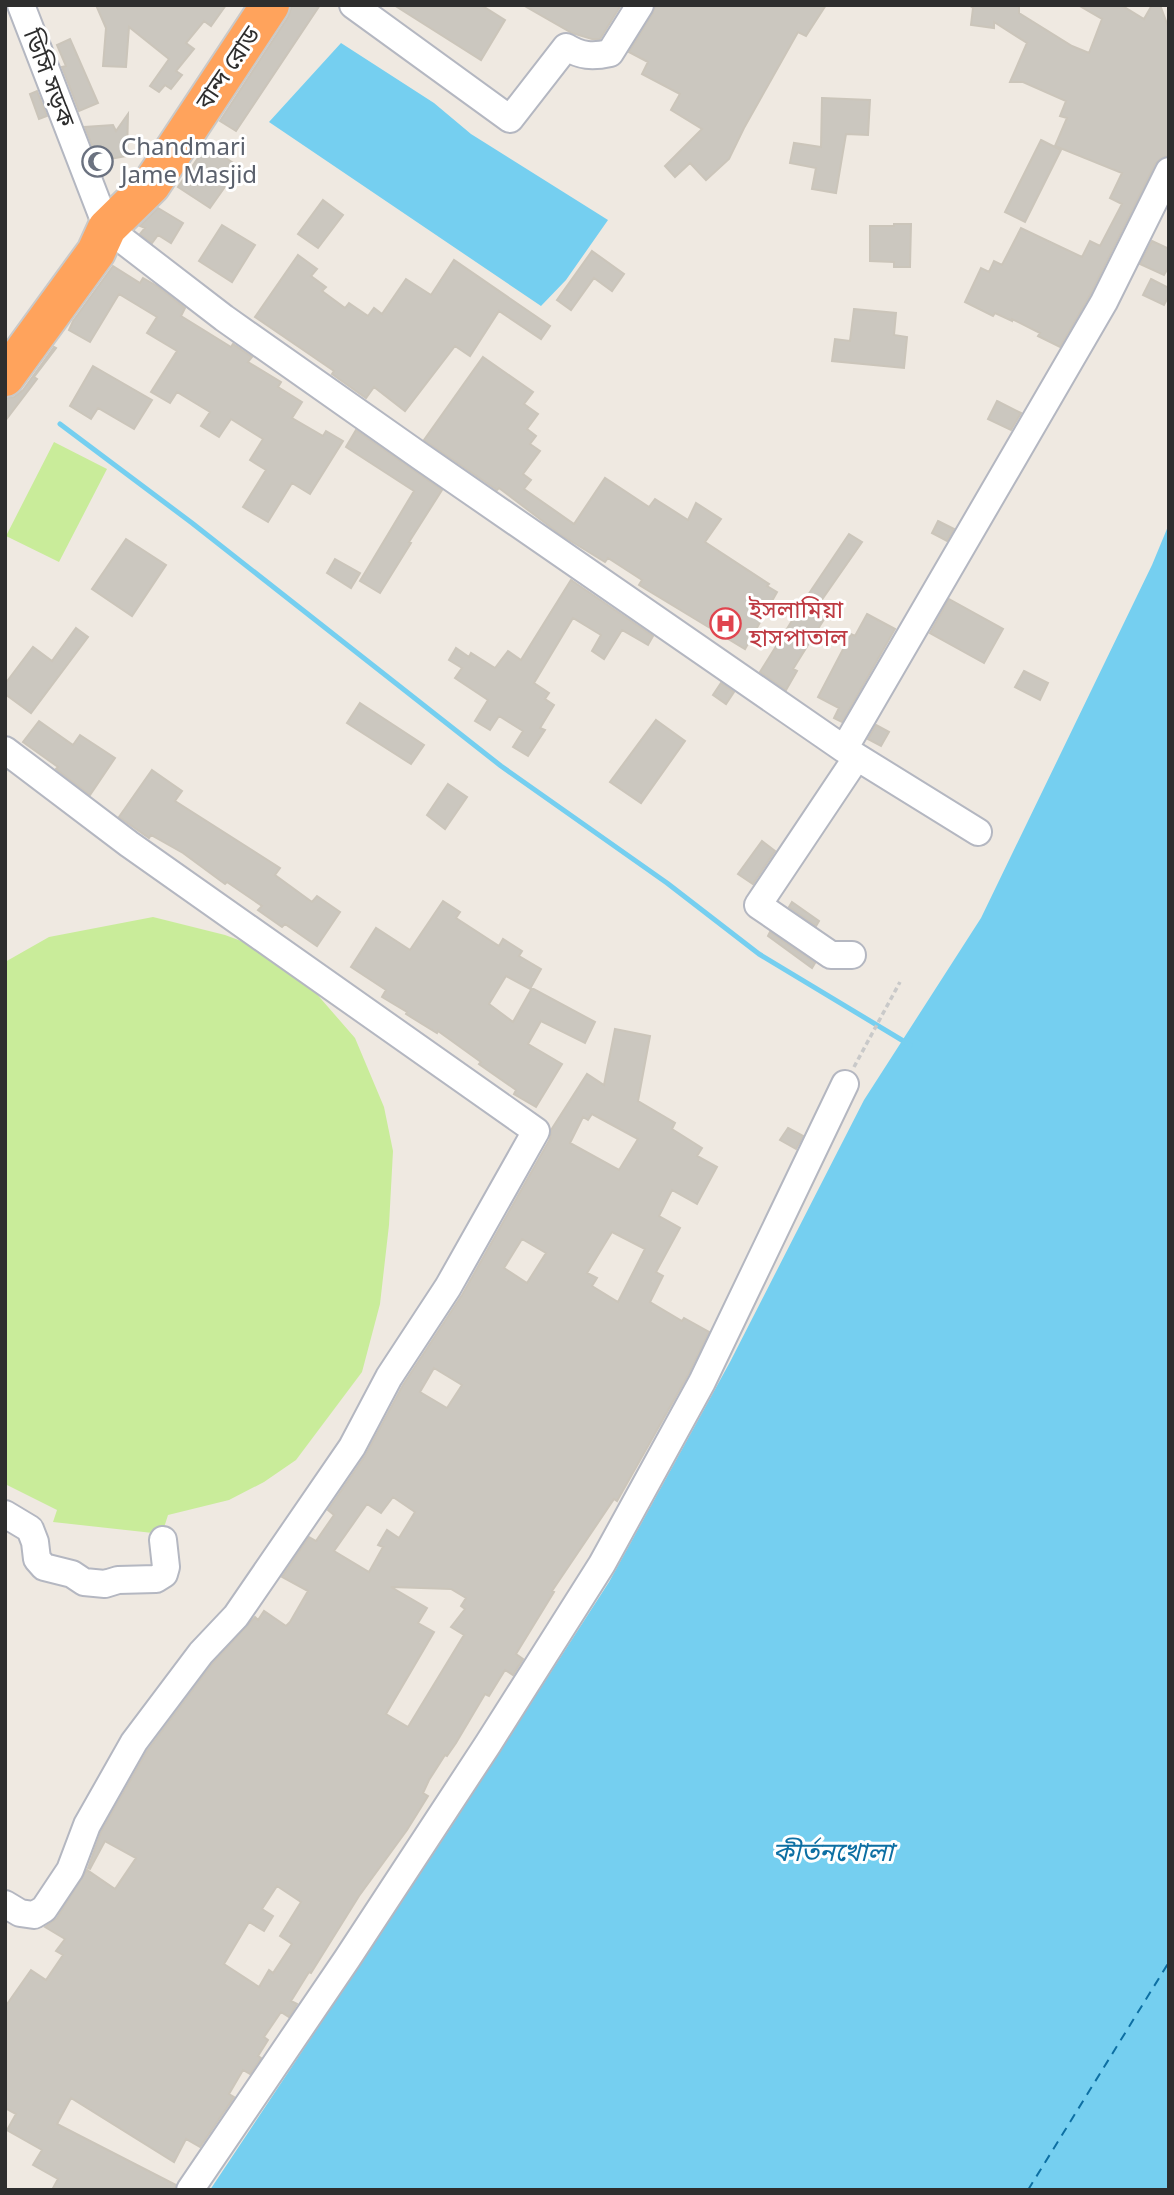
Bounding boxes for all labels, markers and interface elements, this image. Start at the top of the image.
street label: বান্দ রোড [186,18,267,116]
street label: ডিসি সড়ক [16,23,84,132]
place label: Chandmari Jame Masjid [119,129,257,190]
mosque icon: Chandmari Jame Masjid [81,144,115,178]
place label: ইসলামিয়া হাসপাতাল [748,592,848,653]
hospital icon: ইসলামিয়া হাসপাতাল [709,607,743,641]
water label: কীর্তনখোলা [773,1833,898,1869]

